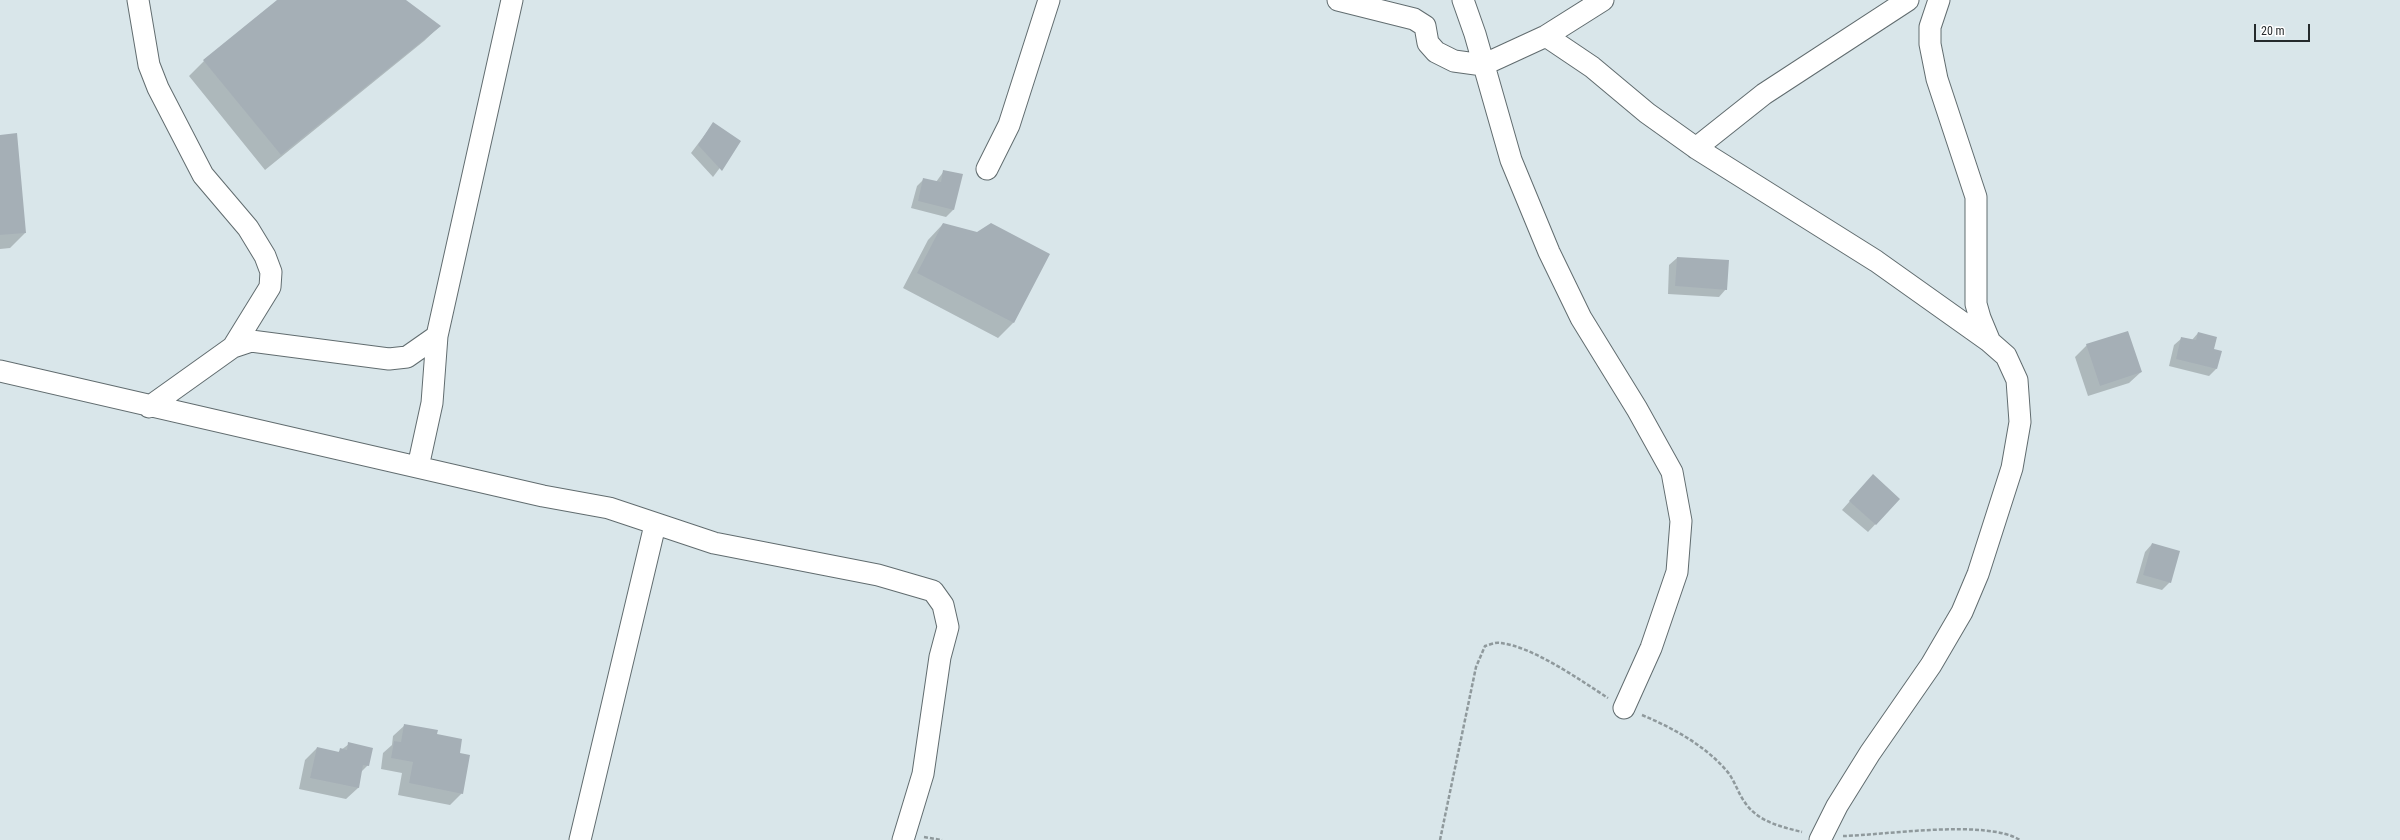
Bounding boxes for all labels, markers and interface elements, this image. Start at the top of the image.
scale bar [2256,16,2312,42]
text: 20 m [2261,24,2285,38]

